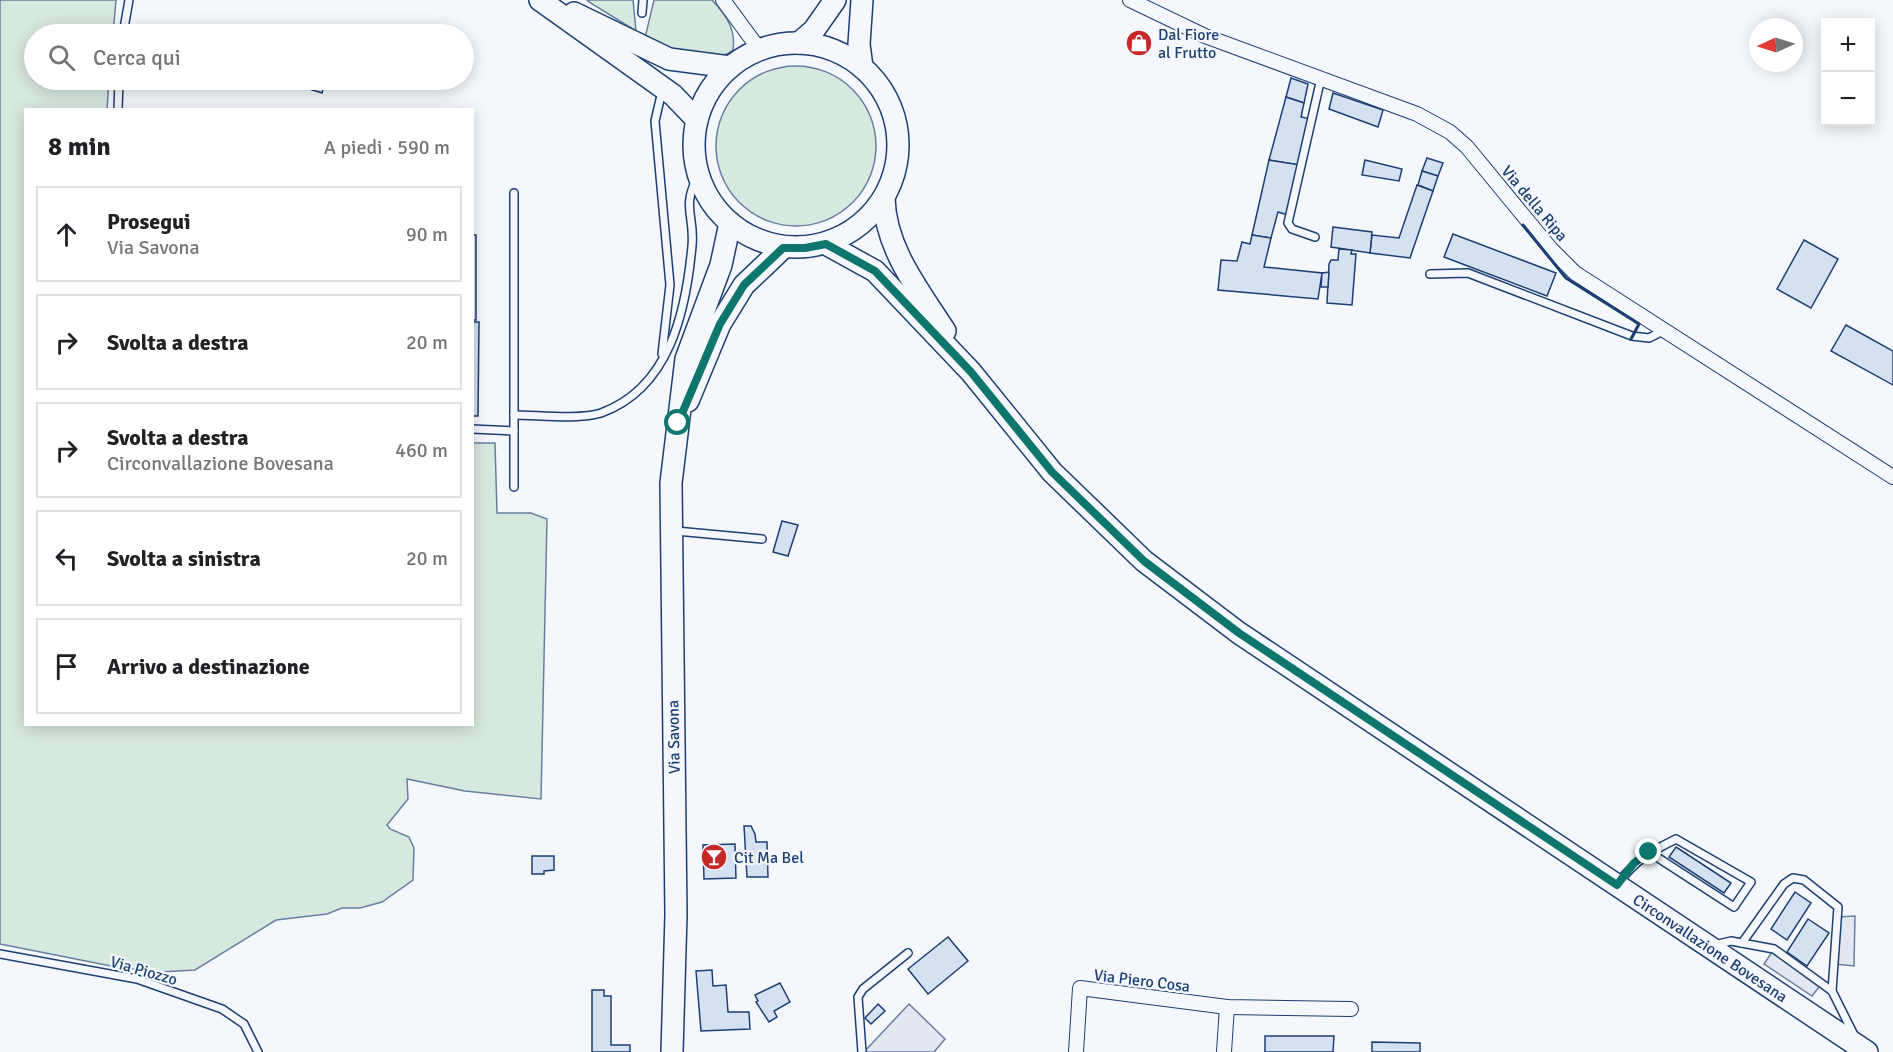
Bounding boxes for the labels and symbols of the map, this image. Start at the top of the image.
north arrow [1749,18,1803,72]
place label: Dal Fiore al Frutto [1158,25,1219,63]
shop icon: Dal Fiore al Frutto [1124,28,1154,58]
street label: Via della Ripa [1497,162,1572,246]
route start [664,409,690,435]
street label: Via Savona [663,700,685,774]
route end [1635,838,1661,864]
bar icon: Cit Ma Bel [699,842,729,872]
place label: Cit Ma Bel [734,848,804,868]
street label: Circonvallazione Bovesana [1629,890,1791,1007]
street label: Via Piozzo [108,952,180,990]
street label: Via Piero Cosa [1093,965,1191,997]

